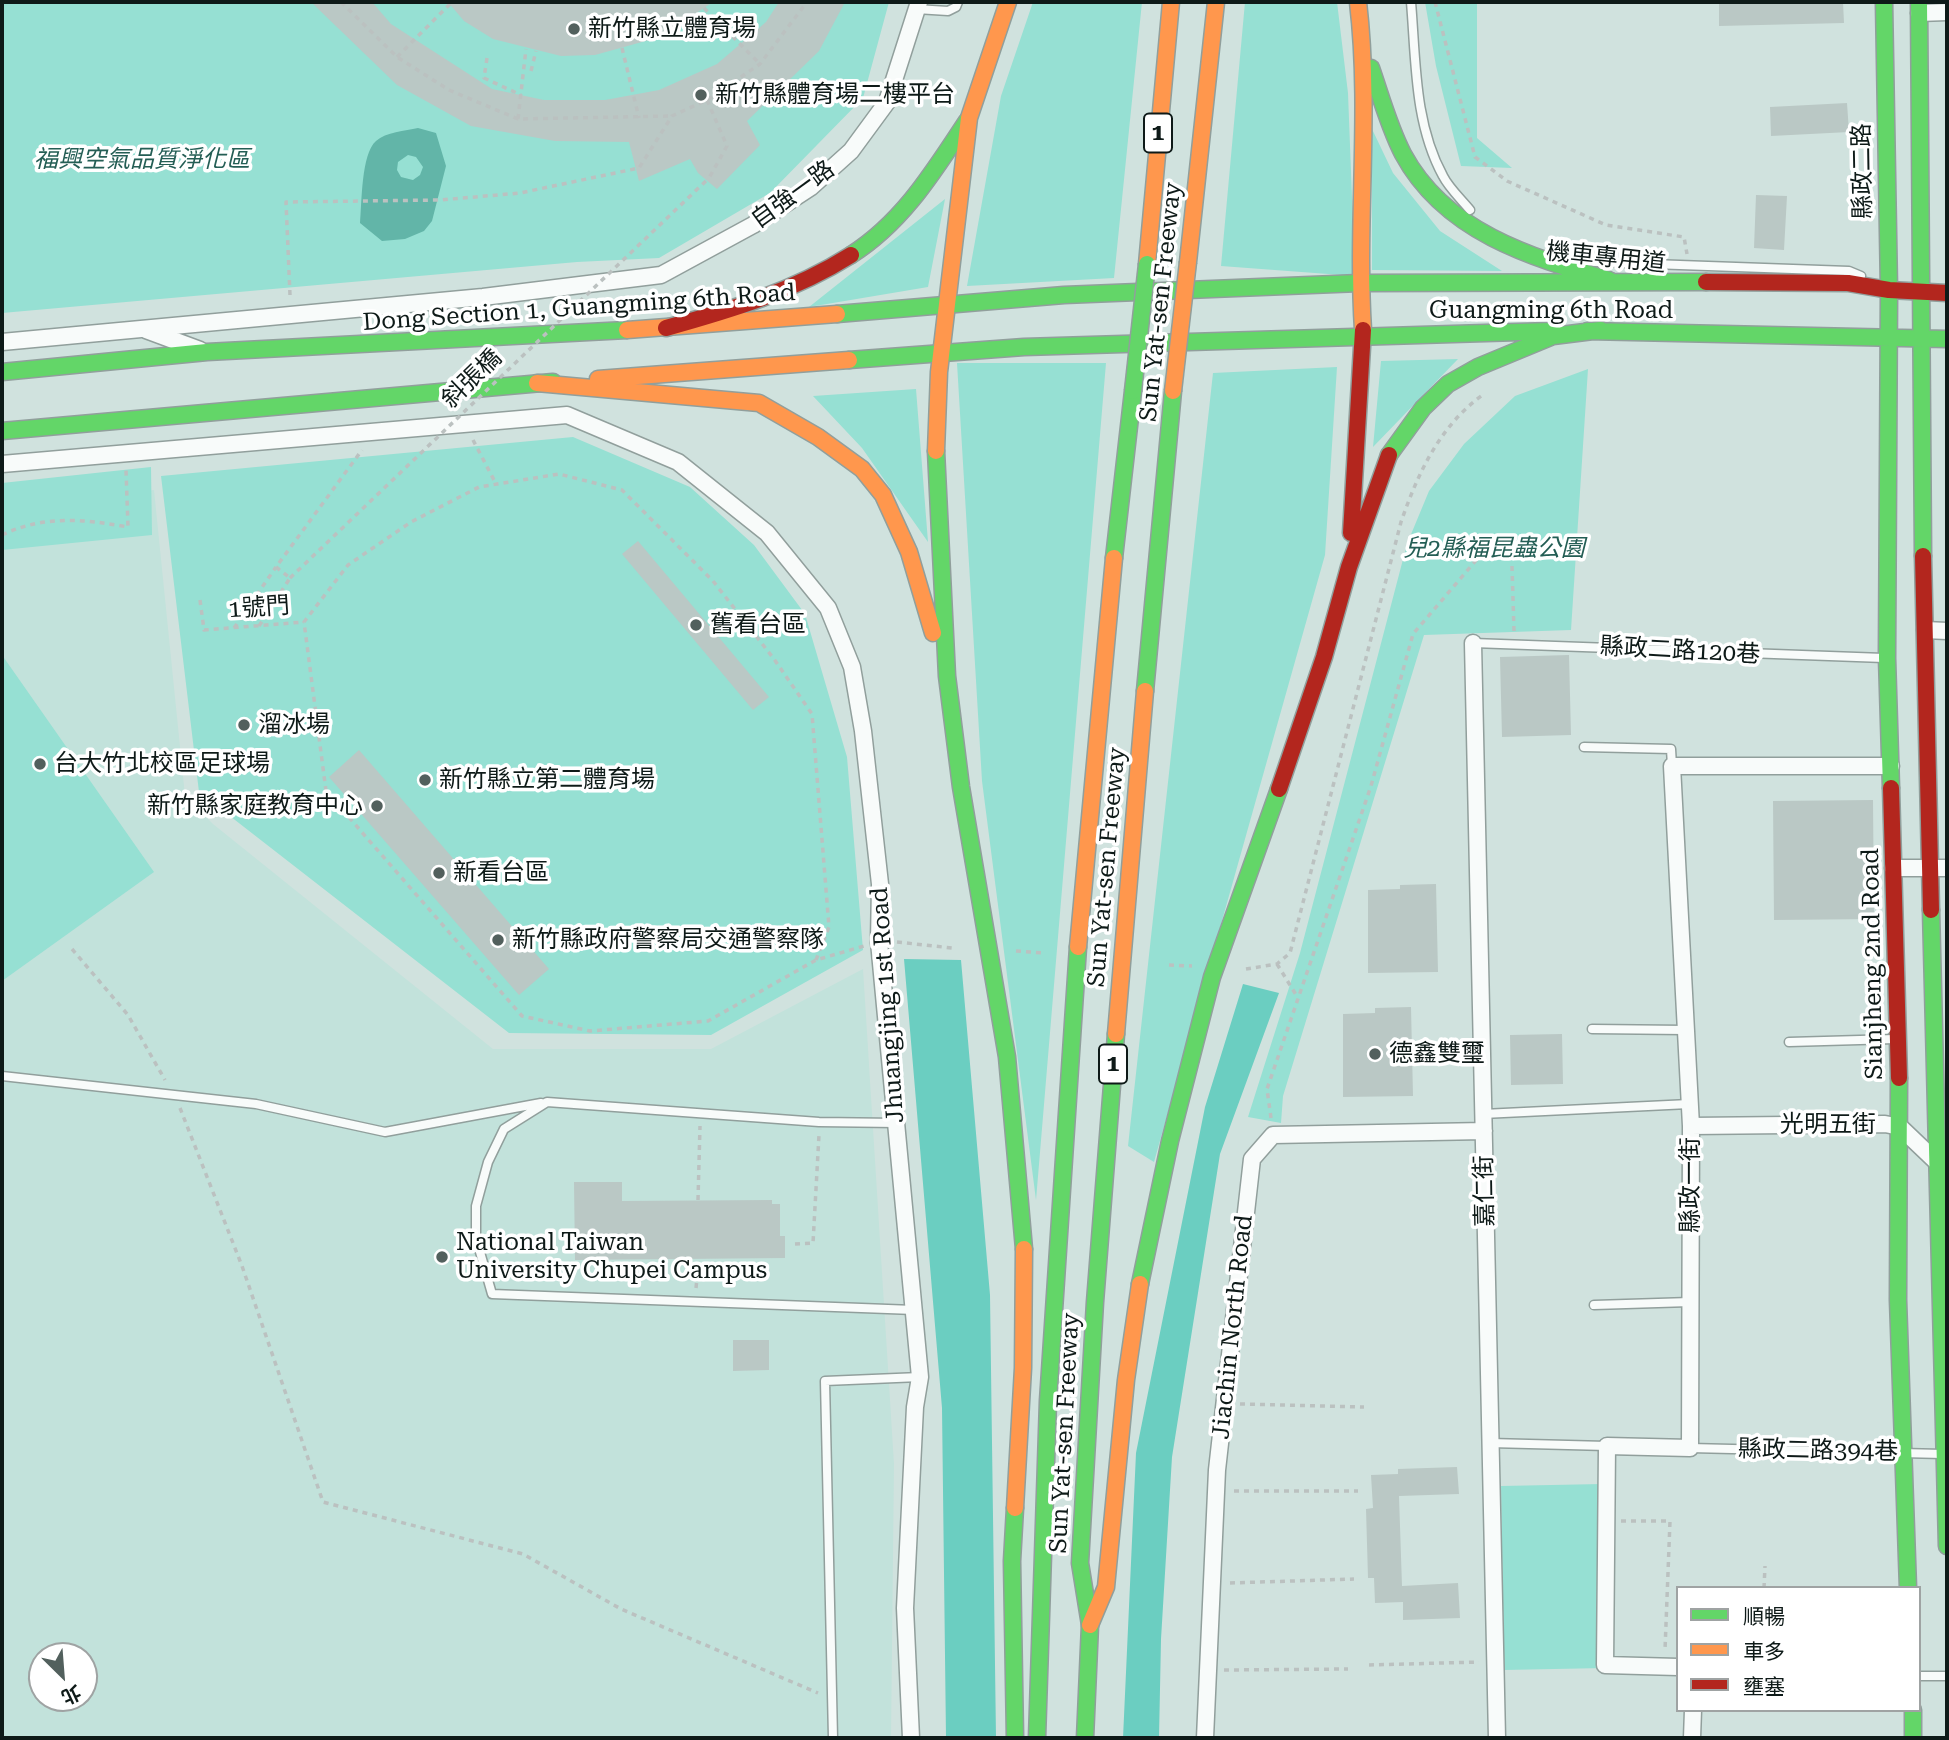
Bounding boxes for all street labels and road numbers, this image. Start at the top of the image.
road number: 1 [1144,114,1172,152]
street label: 縣政二路 [1848,123,1878,219]
street label: 自強一路 [746,155,840,235]
street label: Sun Yat-sen Freeway [1134,181,1188,423]
street label: 機車專用道 [1545,237,1667,279]
street label: Dong Section 1, Guangming 6th Road [362,279,796,337]
street label: Guangming 6th Road [1429,297,1673,325]
street label: 斜張橋 [436,344,508,414]
street label: 1號門 [227,591,291,625]
street label: 縣政二路120巷 [1599,632,1761,670]
street label: Sun Yat-sen Freeway [1082,746,1132,988]
street label: Sianjheng 2nd Road [1857,848,1889,1080]
street label: Jhuangjing 1st Road [865,886,911,1124]
road number: 1 [1099,1044,1127,1084]
street label: 光明五街 [1780,1111,1876,1139]
street label: 縣政一街 [1677,1137,1705,1233]
street label: 嘉仁街 [1470,1155,1500,1227]
street label: Jiachin North Road [1207,1213,1259,1441]
street label: Sun Yat-sen Freeway [1044,1312,1086,1554]
street label: 縣政二路394巷 [1738,1435,1898,1467]

